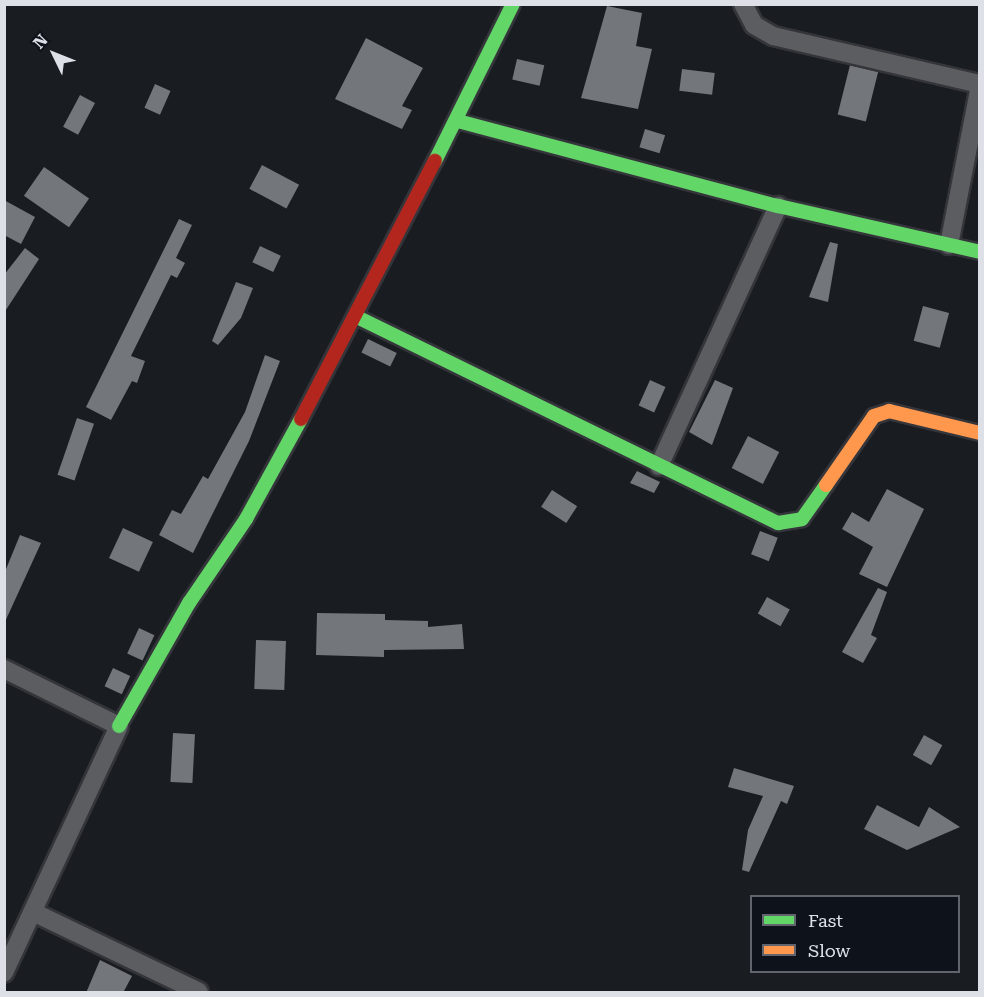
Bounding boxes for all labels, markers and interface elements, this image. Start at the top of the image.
north arrow [24,24,84,84]
text: N [29,30,52,52]
legend [750,895,960,973]
text: Fast [808,910,843,931]
text: Slow [808,940,850,961]

